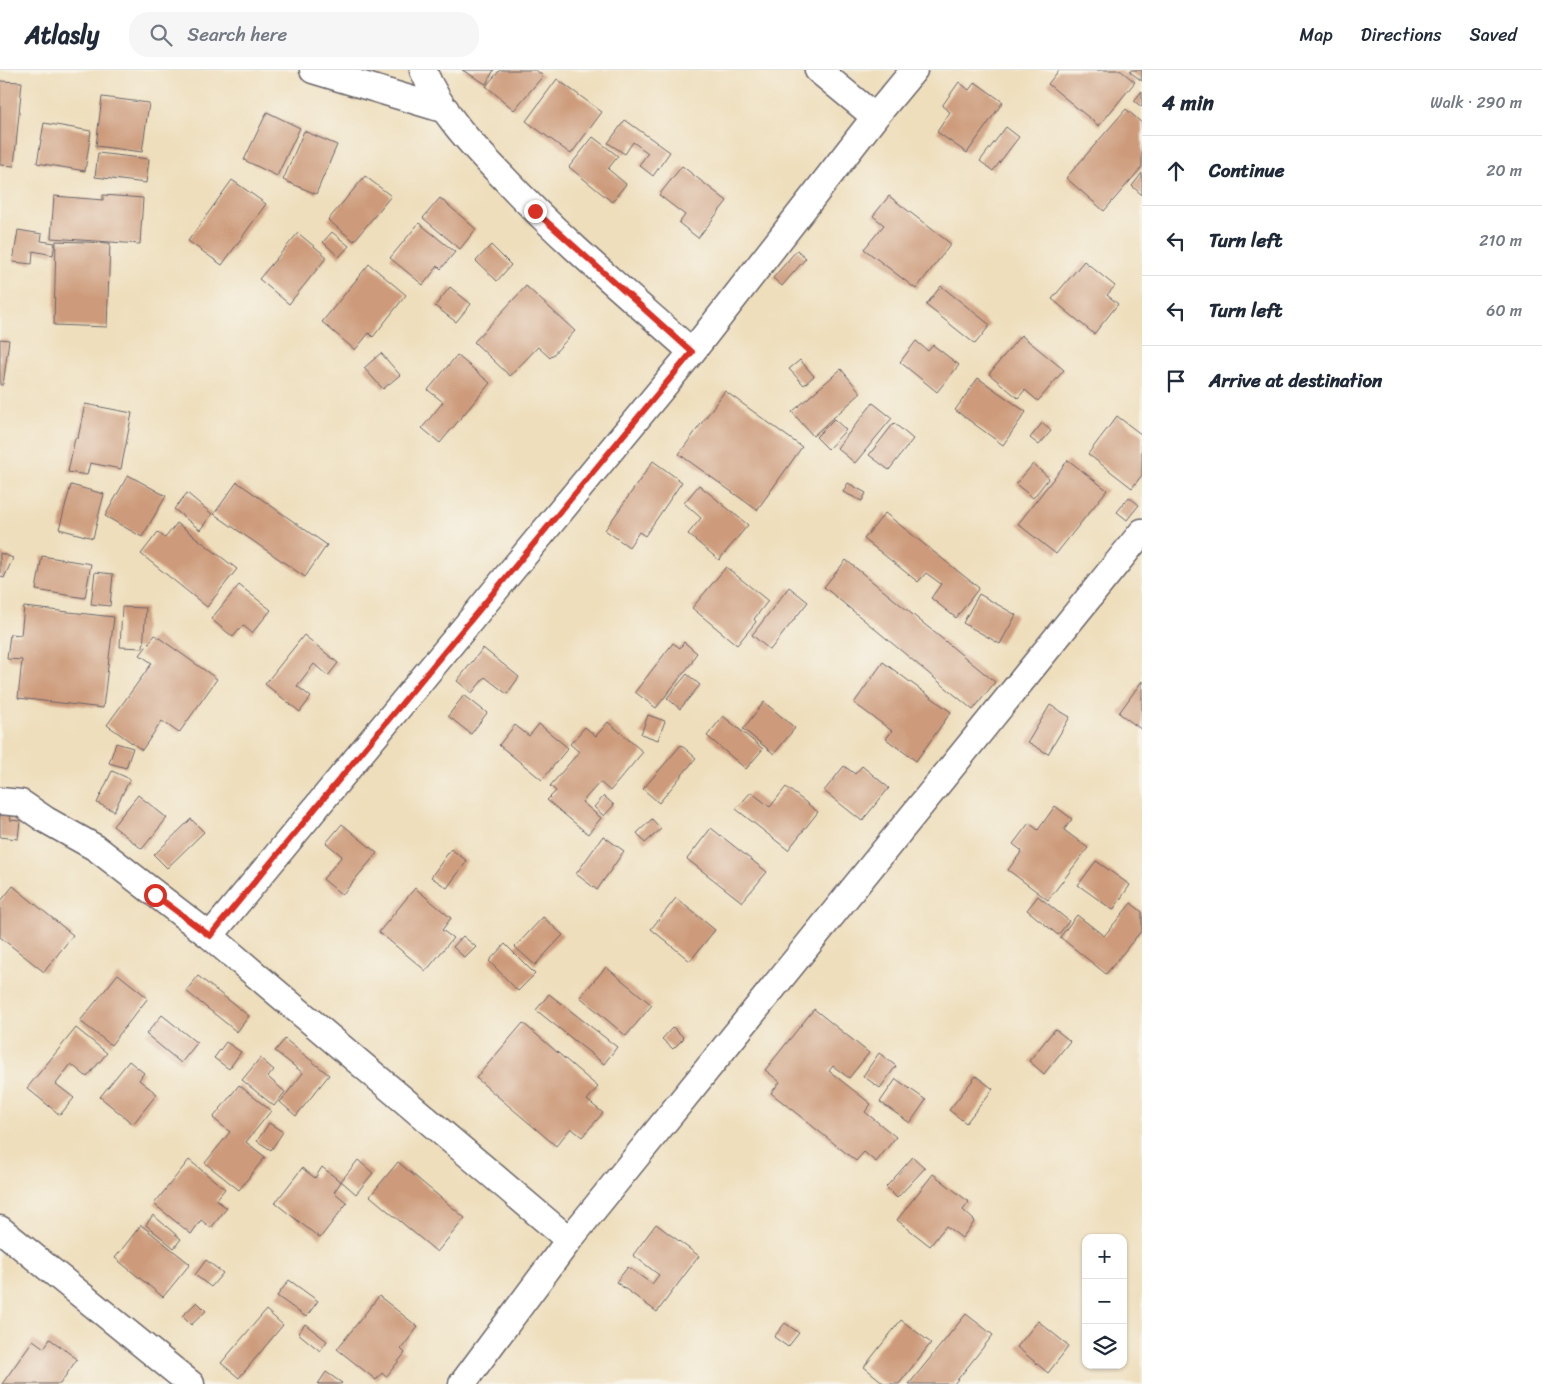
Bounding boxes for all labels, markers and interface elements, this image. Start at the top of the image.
search box [129,12,479,57]
text: Atlasly [25,14,99,56]
text: Search here [187,18,287,51]
text: Map [1300,19,1333,51]
text: Directions [1361,19,1442,51]
text: Saved [1470,19,1517,51]
icon: search [147,21,175,49]
text: 4 min [1162,84,1214,122]
text: Walk · 290 m [1430,88,1522,117]
text: Continue [1209,154,1285,187]
text: 20 m [1486,156,1522,185]
icon: ahead [1162,157,1190,185]
route end [524,200,547,223]
text: Turn left [1209,224,1282,257]
text: 210 m [1479,226,1522,255]
icon: left [1162,227,1190,255]
text: Turn left [1209,294,1282,327]
text: 60 m [1486,296,1522,325]
icon: left [1162,297,1190,325]
text: Arrive at destination [1209,364,1382,397]
icon: arrive [1162,367,1190,395]
route start [144,884,167,907]
map controls [1082,1234,1127,1369]
button: + [1082,1234,1127,1279]
button: − [1082,1279,1127,1324]
button: layers [1082,1324,1127,1369]

